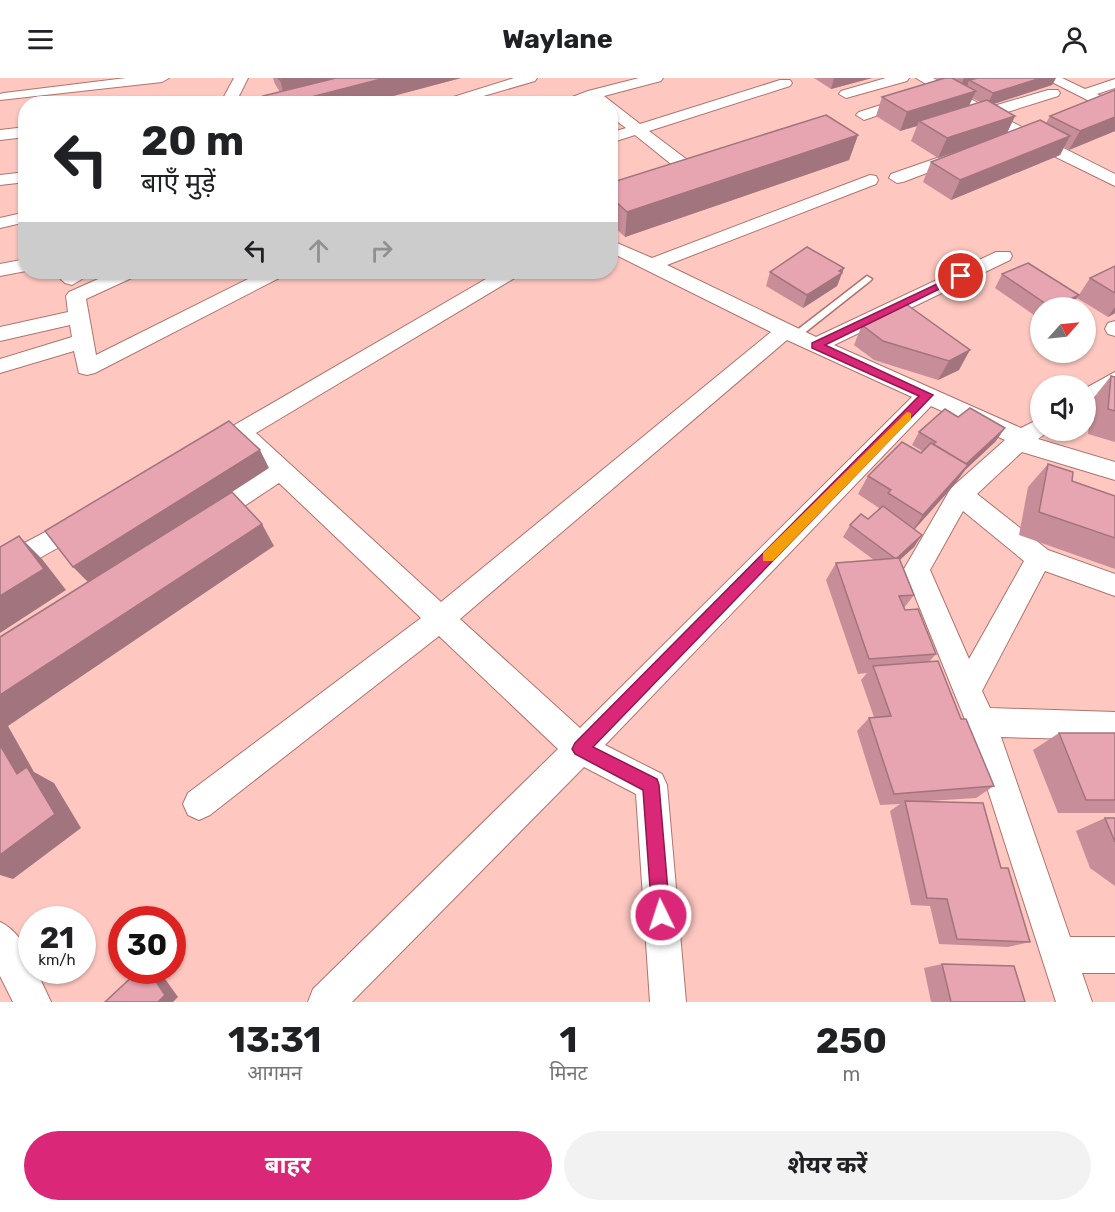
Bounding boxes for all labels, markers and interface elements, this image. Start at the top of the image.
icon: menu [24,23,57,56]
text: Waylane [502,23,613,55]
icon: person [1058,23,1091,56]
text: 20 m [141,116,244,166]
icon: left [42,120,120,198]
text: बाएँ मुड़ें [141,167,216,199]
icon: left [239,234,272,267]
icon: ahead [302,234,335,267]
icon: right [365,234,398,267]
pin [935,250,986,301]
icon: arrive [944,259,977,292]
north arrow [1030,297,1096,363]
map controls [1030,297,1096,441]
button: sound [1030,375,1096,441]
position arrow [629,883,693,947]
speed limit sign: 30 [108,906,186,984]
text: 21 [40,920,74,956]
text: km/h [38,951,76,969]
text: 13:31 [228,1018,321,1061]
text: 1 [560,1018,577,1061]
text: 250 [816,1019,887,1062]
text: आगमन [247,1061,302,1085]
text: मिनट [549,1061,588,1085]
text: m [842,1062,860,1086]
button: बाहर [24,1131,552,1200]
button: शेयर करें [564,1131,1091,1200]

